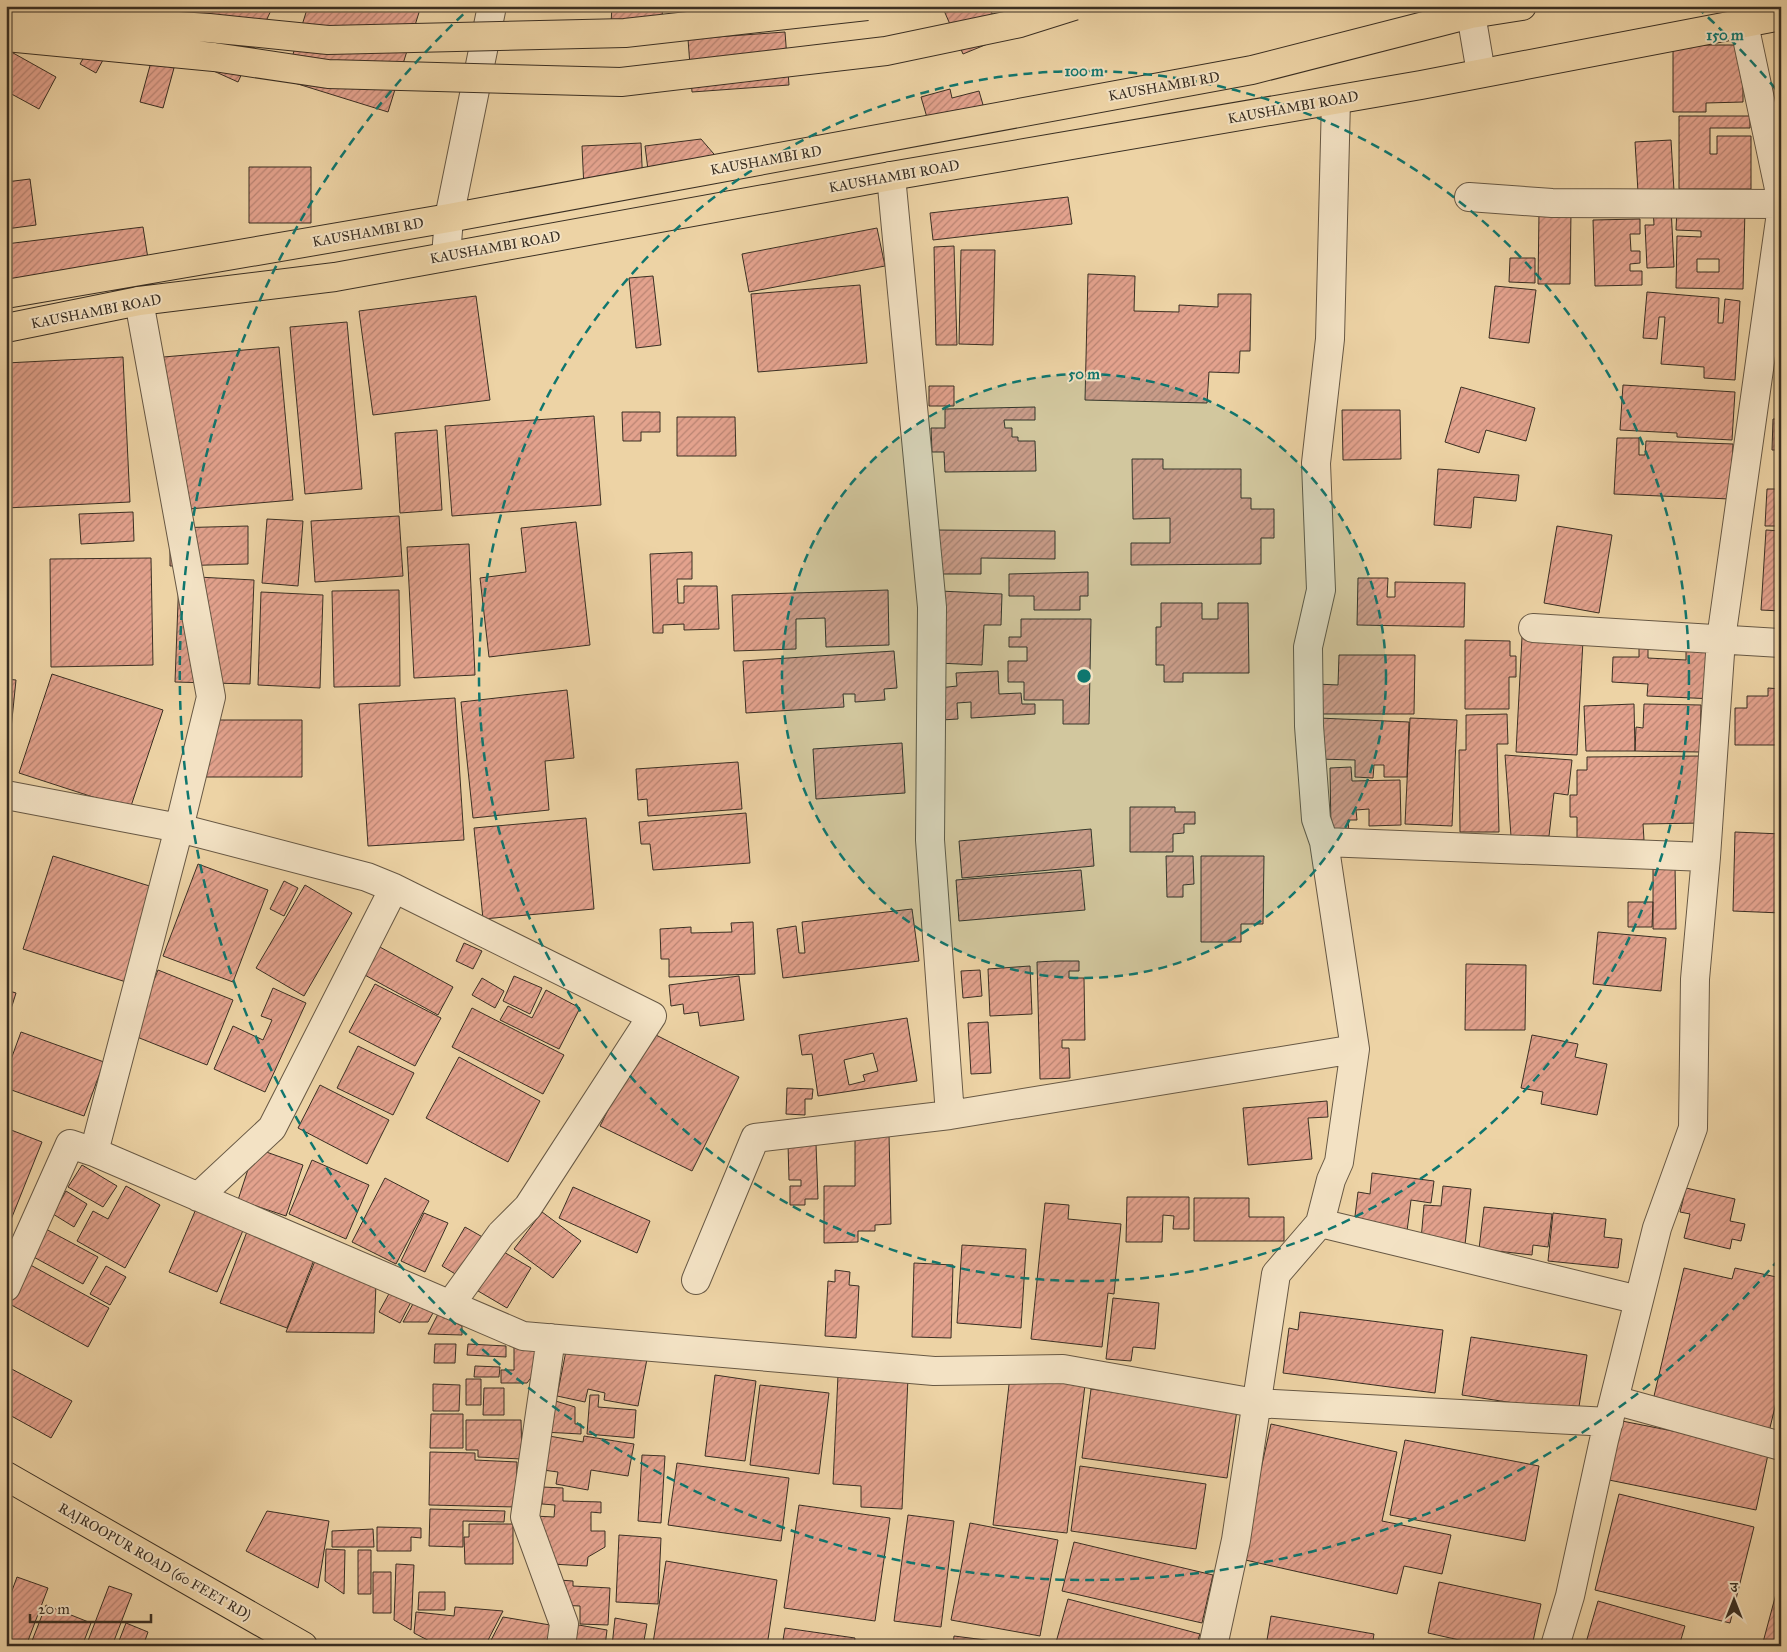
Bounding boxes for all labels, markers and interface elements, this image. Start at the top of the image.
text: 150 m [1706,26,1744,44]
text: 100 m [1064,62,1104,80]
street label: KAUSHAMBI RD [1107,68,1221,105]
street label: KAUSHAMBI ROAD [1226,88,1360,127]
street label: KAUSHAMBI RD [709,142,823,179]
street label: KAUSHAMBI ROAD [827,157,961,196]
street label: KAUSHAMBI RD [311,214,425,251]
street label: KAUSHAMBI ROAD [428,228,562,267]
street label: KAUSHAMBI ROAD [29,291,163,332]
text: 50 m [1068,365,1100,383]
centre of rings [1075,667,1093,685]
street label: RAJROOPUR ROAD (60 FEET RD) [55,1499,254,1625]
north arrow [1710,1574,1760,1624]
text: उ [1729,1579,1738,1596]
scale bar [30,1592,151,1624]
text: 20 m [38,1600,70,1618]

